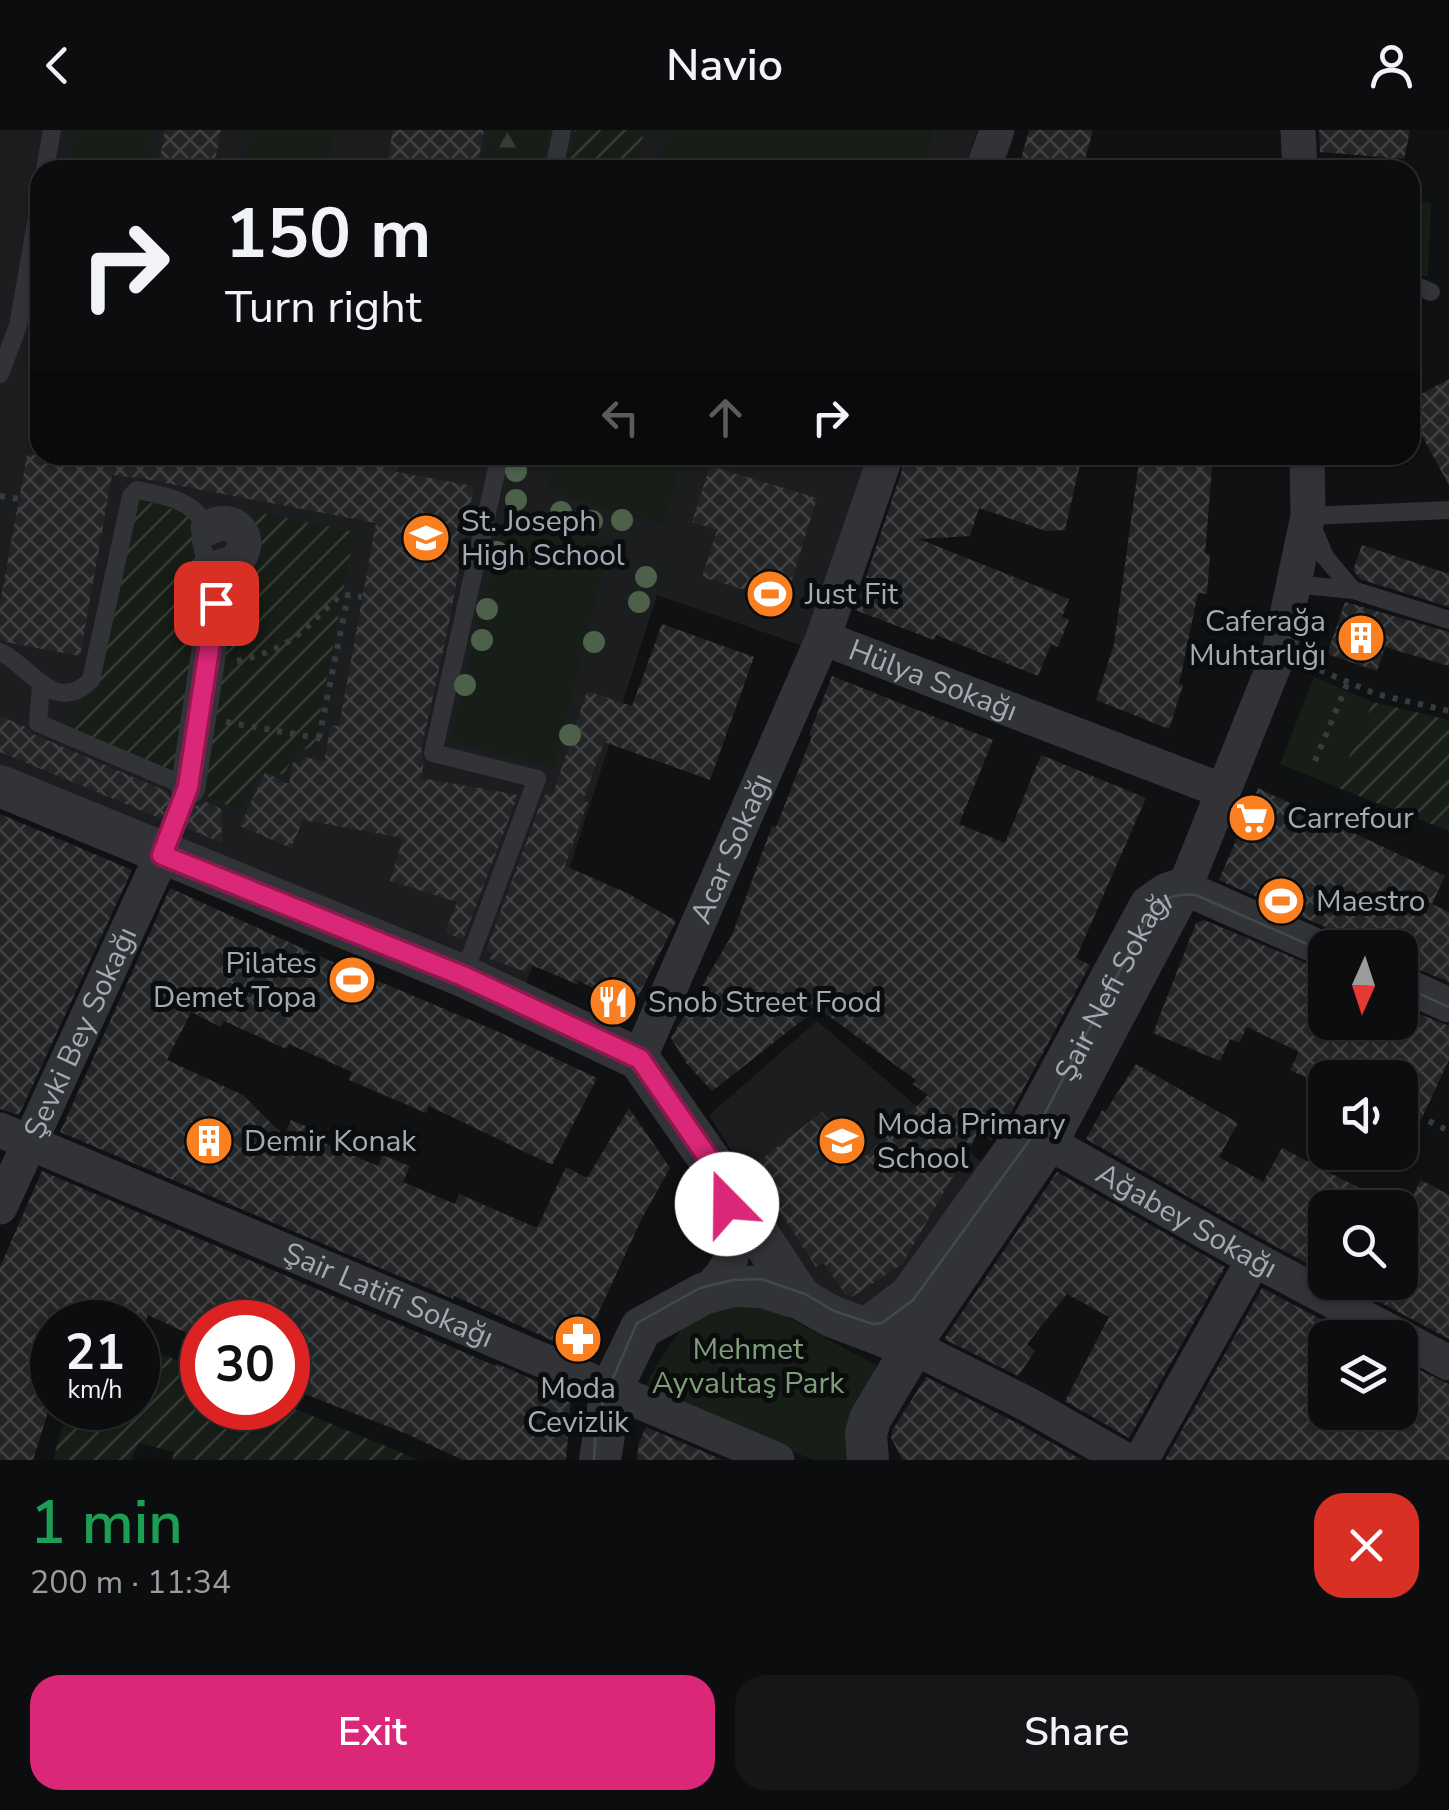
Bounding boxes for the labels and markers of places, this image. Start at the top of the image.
place label: St. Joseph High School [461,501,625,576]
school or university icon: St. Joseph High School [400,512,452,564]
pin [174,561,259,646]
sports icon: Just Fit [744,568,796,620]
place label: Just Fit [804,574,898,615]
place label: Caferağa Muhtarlığı [1189,601,1326,676]
building icon: Caferağa Muhtarlığı [1335,612,1387,664]
supermarket icon: Carrefour [1226,792,1278,844]
place label: Carrefour [1287,798,1414,839]
sports icon: Maestro [1255,875,1307,927]
place label: Maestro [1316,881,1426,922]
place label: Pilates Demet Topa [153,943,317,1018]
sports icon: Pilates Demet Topa [326,954,378,1006]
restaurant icon: Snob Street Food [587,976,639,1028]
place label: Snob Street Food [648,982,882,1023]
place label: Moda Primary School [877,1104,1066,1179]
building icon: Demir Konak [183,1115,235,1167]
school or university icon: Moda Primary School [816,1115,868,1167]
place label: Demir Konak [244,1121,417,1162]
pharmacy icon: Moda Cevizlik [552,1313,604,1365]
place label: Moda Cevizlik [527,1368,630,1443]

